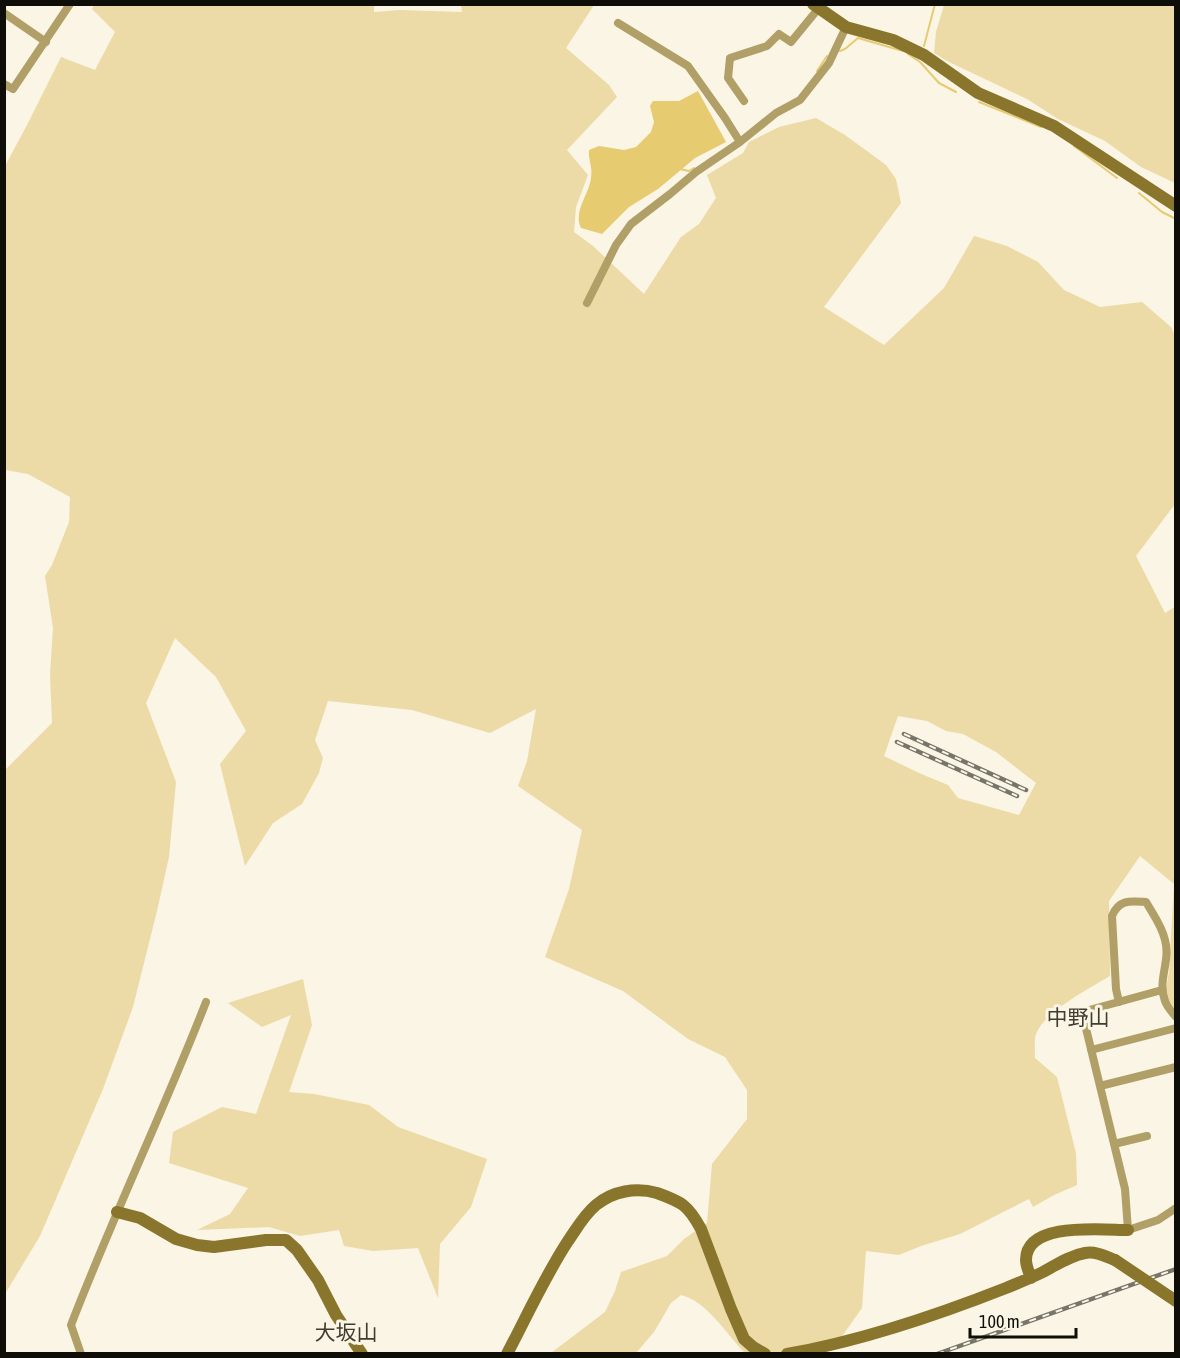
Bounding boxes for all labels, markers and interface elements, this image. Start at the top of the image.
district label: 中野山 [1047,1005,1110,1029]
scale bar [970,1301,1076,1339]
text: 100 m [979,1311,1020,1332]
district label: 大坂山 [315,1320,378,1344]

